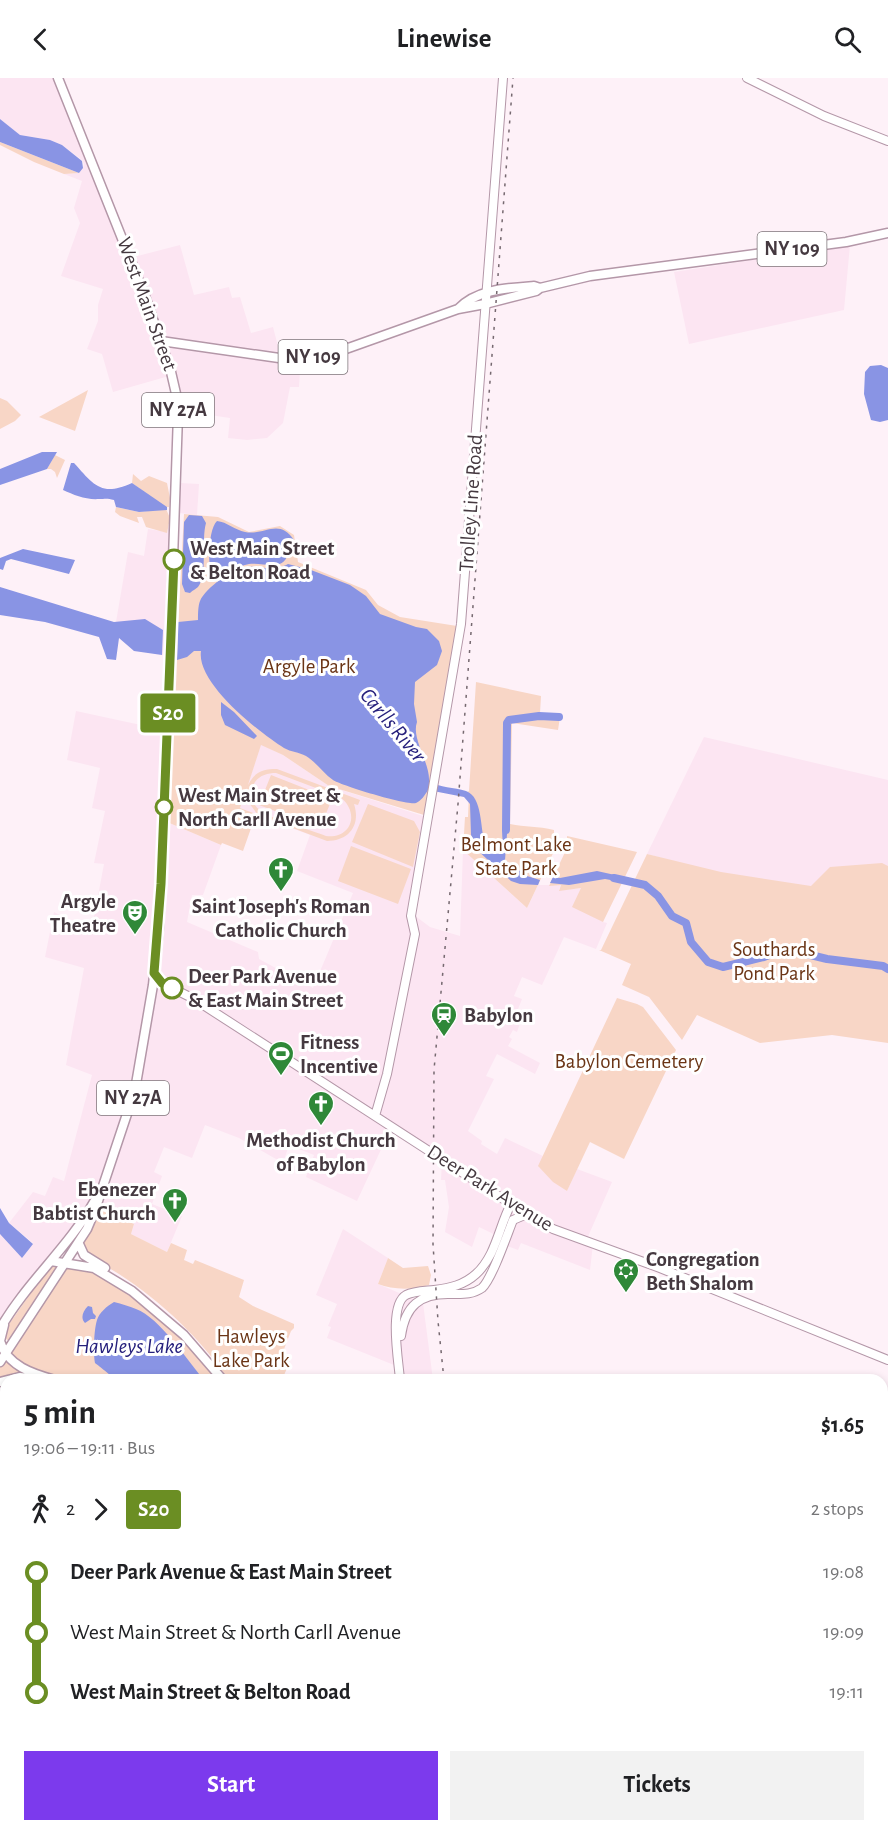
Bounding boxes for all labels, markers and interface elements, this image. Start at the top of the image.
icon: back [24,23,57,56]
icon: search [831,23,864,56]
text: Linewise [397,25,491,52]
road number: NY 109 [758,232,826,266]
street label: West Main Street [113,234,181,374]
road number: NY 109 [278,340,348,374]
road number: NY 27A [142,393,214,427]
street label: Trolley Line Road [456,433,486,573]
place label: West Main Street & Belton Road [190,538,334,583]
marker: West Main Street & Belton Road [163,549,185,571]
park label: Argyle Park [263,656,356,677]
water label: Carlls River [356,684,431,767]
line badge: S20 [134,694,202,732]
text: S20 [152,703,184,724]
place label: West Main Street & North Carll Avenue [178,785,341,830]
marker: West Main Street & North Carll Avenue [155,798,173,816]
park label: Belmont Lake State Park [460,834,572,879]
church icon: Saint Joseph's Roman Catholic Church [266,855,296,893]
place label: Argyle Theatre [50,891,116,936]
place label: Saint Joseph's Roman Catholic Church [192,896,370,941]
theatre icon: Argyle Theatre [120,898,150,936]
park label: Southards Pond Park [732,939,816,984]
place label: Deer Park Avenue & East Main Street [188,966,343,1011]
marker: Deer Park Avenue & East Main Street [161,977,183,999]
station icon: Babylon [429,1000,459,1038]
place label: Babylon [464,1005,533,1026]
place label: Fitness Incentive [300,1032,378,1077]
sports icon: Fitness Incentive [266,1039,296,1077]
park label: Babylon Cemetery [555,1051,703,1072]
road number: NY 27A [97,1081,169,1115]
church icon: Methodist Church of Babylon [306,1089,336,1127]
place label: Methodist Church of Babylon [246,1130,396,1175]
street label: Deer Park Avenue [423,1141,557,1235]
place label: Ebenezer Babtist Church [32,1179,157,1224]
church icon: Ebenezer Babtist Church [160,1186,190,1224]
place label: Congregation Beth Shalom [646,1249,760,1294]
synagogue icon: Congregation Beth Shalom [611,1256,641,1294]
park label: Hawleys Lake Park [212,1326,290,1371]
water label: Hawleys Lake [75,1335,183,1357]
text: 5 min [24,1397,96,1430]
text: $1.65 [821,1414,864,1436]
text: 19:06 – 19:11 · Bus [24,1438,155,1458]
icon: walk [24,1493,57,1526]
icon: forward [84,1493,117,1526]
text: 2 [66,1499,75,1519]
text: S20 [138,1499,169,1520]
text: 2 stops [811,1499,864,1519]
text: Deer Park Avenue & East Main Street [70,1561,392,1583]
text: 19:08 [823,1562,864,1582]
text: West Main Street & North Carll Avenue [70,1621,401,1643]
text: 19:09 [823,1622,864,1642]
text: West Main Street & Belton Road [70,1681,351,1703]
text: 19:11 [829,1682,864,1702]
button: Start [24,1751,438,1820]
button: Tickets [450,1751,864,1820]

